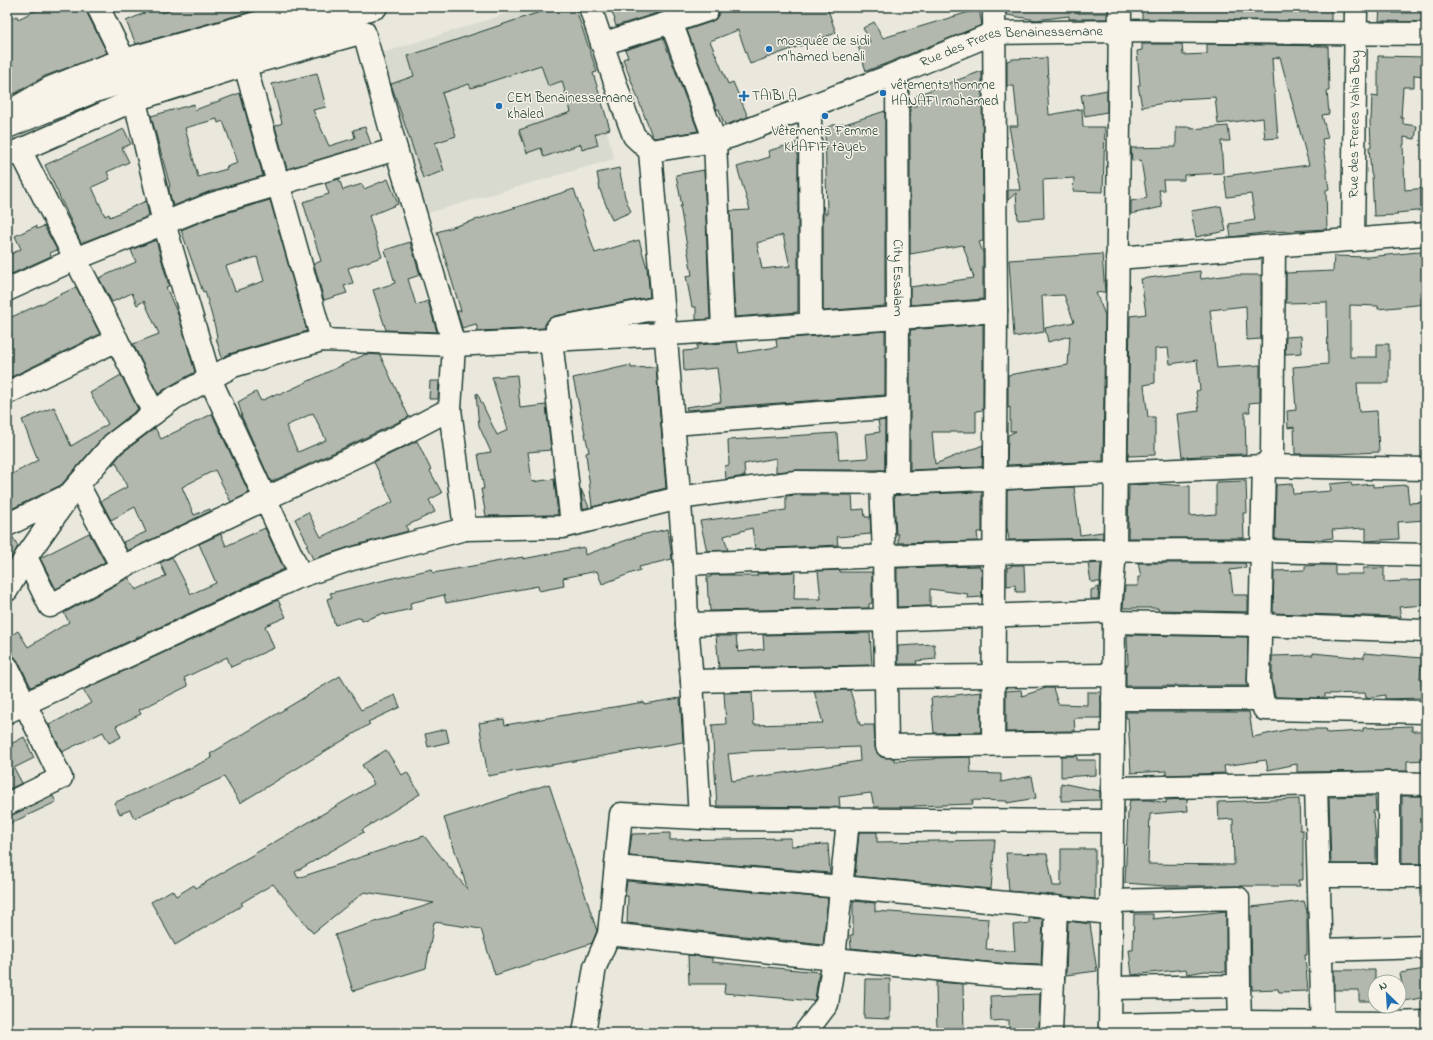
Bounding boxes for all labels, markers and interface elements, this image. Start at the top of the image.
street label: Rue des Freres Benainessemane [917,21,1104,73]
place label: mosquée de sidi m'hamed benali [777,31,870,68]
marker: mosquée de sidi m'hamed benali [764,44,774,54]
street label: Rue des Freres Yahia Bey [1343,50,1367,198]
place label: vêtements homme HANAFI mohamed [891,75,999,112]
place label: TAIBI A [752,86,797,107]
place label: CEM Benainessemane khaled [507,88,634,125]
marker: vêtements homme HANAFI mohamed [878,88,888,98]
marker: TAIBI A [739,91,749,101]
marker: CEM Benainessemane khaled [494,101,504,111]
marker: Vêtements Femme KHAFIF tayeb [820,111,830,121]
place label: Vêtements Femme KHAFIF tayeb [771,121,879,159]
street label: City Essalam [886,239,908,317]
north arrow [1367,974,1407,1014]
text: N [1376,977,1390,995]

